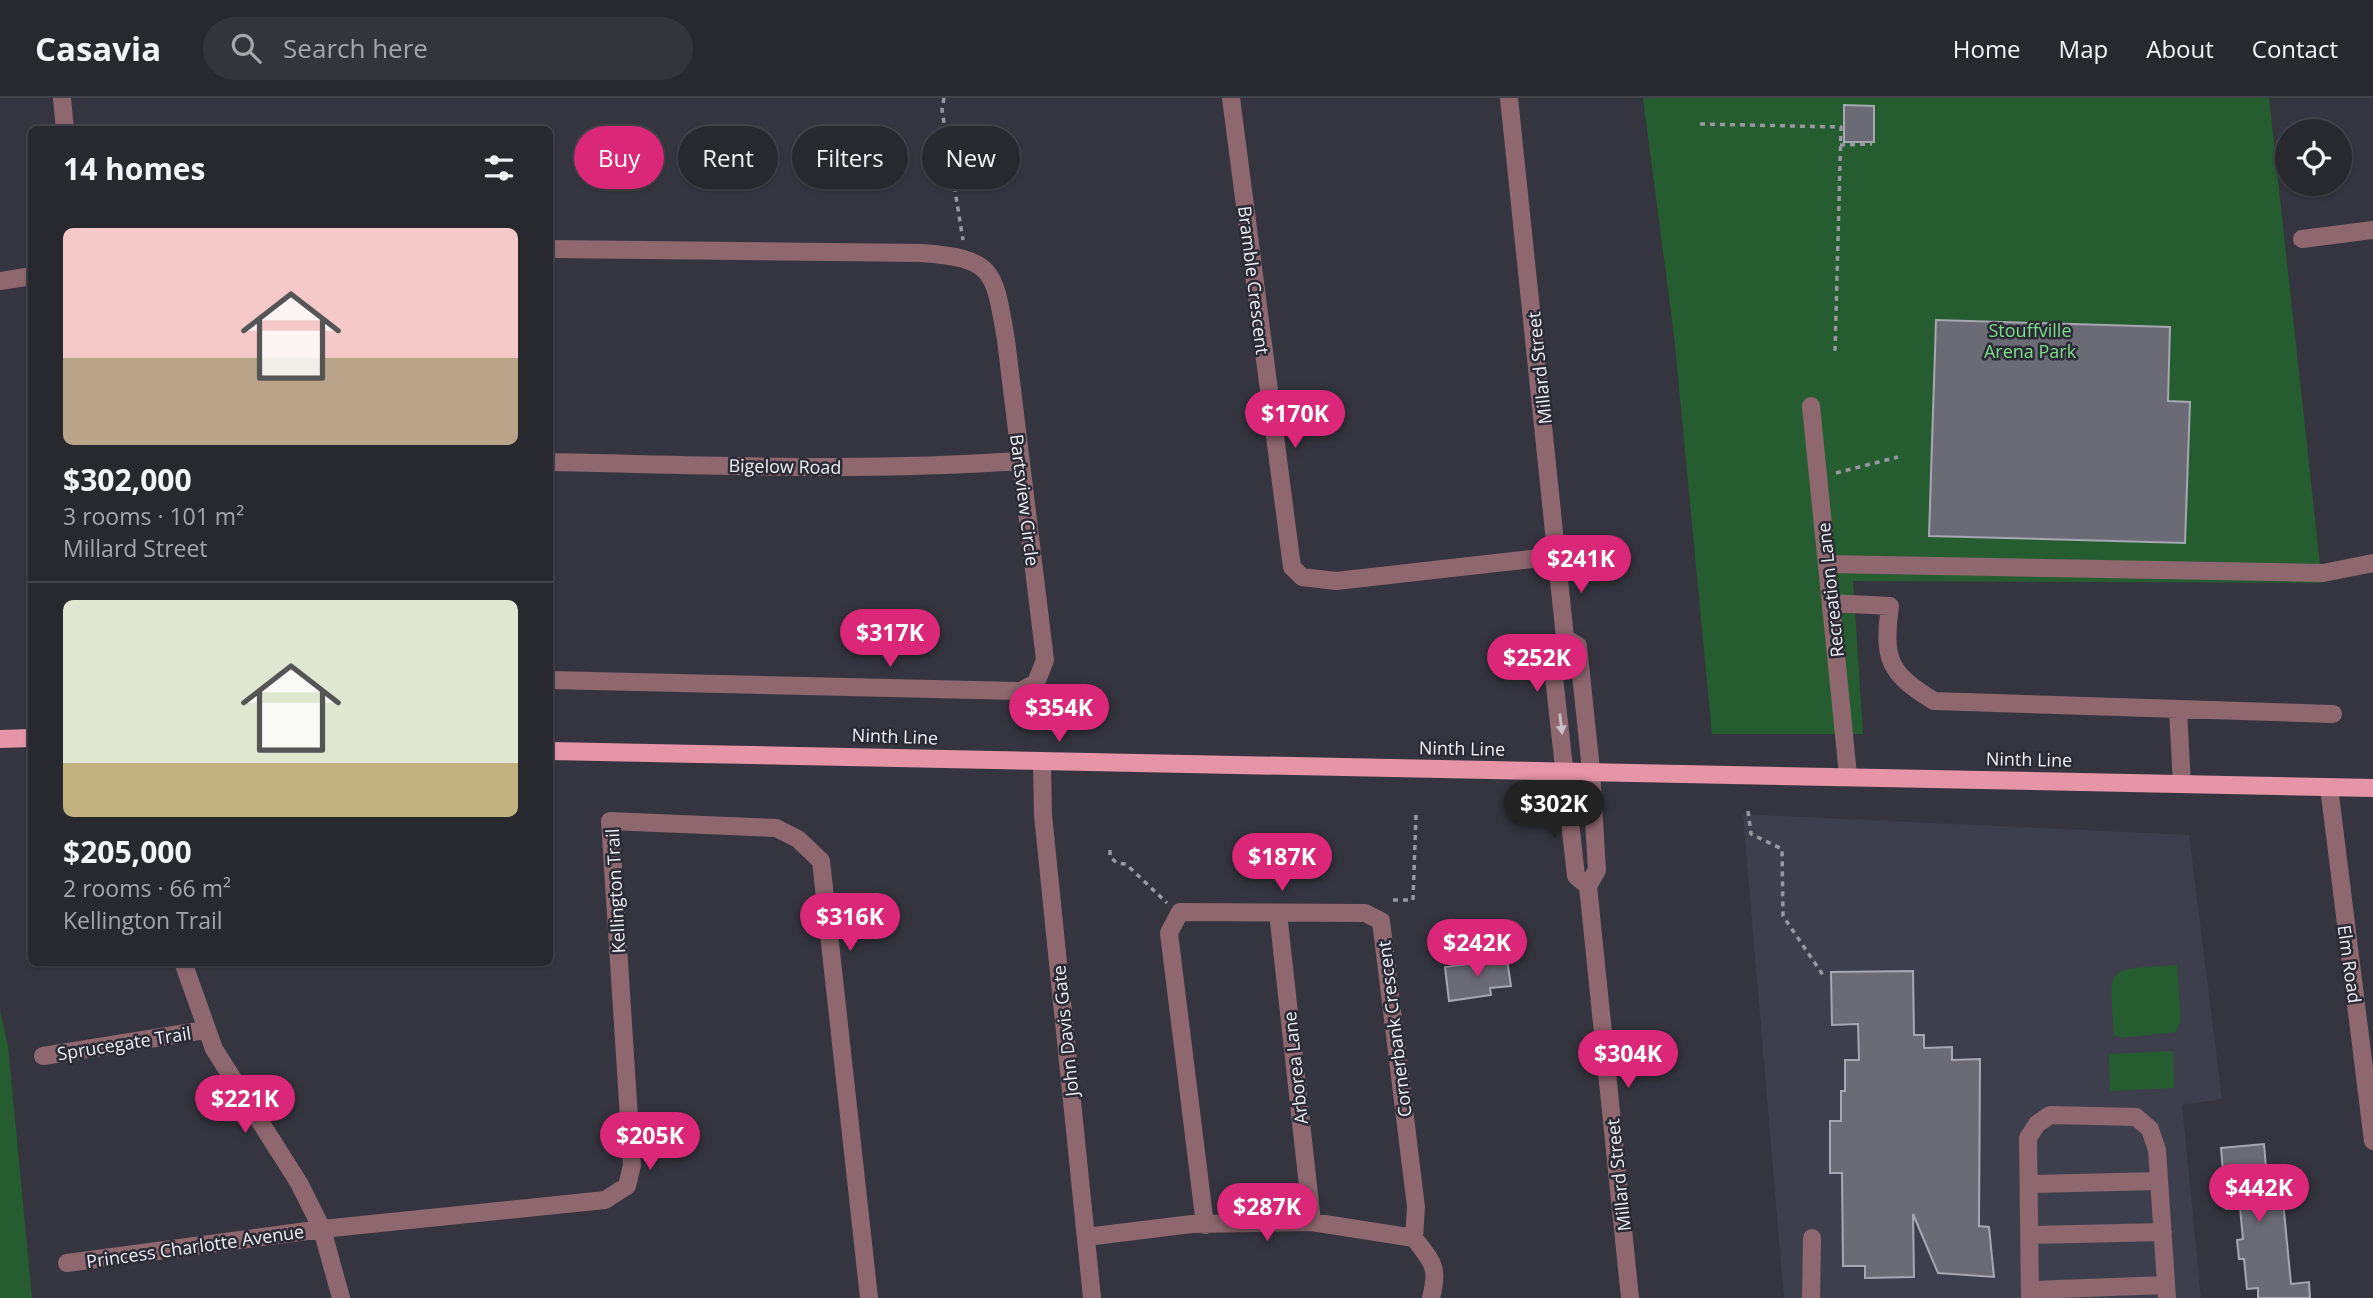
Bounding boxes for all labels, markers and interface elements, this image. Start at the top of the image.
search box [203,17,693,80]
text: Casavia [35,26,161,71]
icon: search [227,29,265,67]
text: Search here [283,30,428,66]
text: Home [1953,32,2021,65]
text: Map [2059,32,2108,65]
text: About [2146,32,2214,65]
text: Contact [2252,32,2338,65]
map controls [2275,119,2352,196]
button: locate [2275,119,2352,196]
chip: Buy [574,126,664,189]
chip: Rent [678,126,778,189]
chip: Filters [792,126,908,189]
chip: New [922,126,1020,189]
text: 14 homes [63,148,206,189]
icon: filters [480,149,518,187]
street label: Bramble Crescent [1233,204,1275,356]
icon: home [228,273,354,399]
street label: Millard Street [1521,310,1557,426]
park label: Stouffville Arena Park [1984,318,2077,363]
pin: $170K [1246,390,1344,450]
text: $170K [1261,397,1329,429]
street label: Bartsview Circle [1005,433,1045,567]
street label: Bigelow Road [728,453,842,479]
text: $302,000 [63,459,192,500]
text: 3 rooms · 101 m² [63,500,244,532]
street label: Recreation Lane [1811,521,1849,659]
text: Millard Street [63,532,208,564]
pin: $241K [1532,536,1630,595]
text: $241K [1547,542,1615,574]
pin: $317K [841,610,939,669]
text: $317K [856,616,924,648]
pin: $252K [1488,634,1586,694]
text: $252K [1503,641,1571,673]
icon: home [228,645,354,771]
pin: $354K [1010,684,1108,744]
text: $354K [1025,691,1093,723]
one-way arrow [1555,713,1566,735]
street label: Ninth Line [851,723,939,749]
street label: Ninth Line [1419,735,1505,761]
street label: Ninth Line [1986,746,2072,772]
pin: $302K [1505,780,1603,840]
text: $302K [1520,787,1588,819]
street label: Kellington Trail [600,828,630,954]
text: $205,000 [63,831,192,872]
pin: $187K [1233,834,1331,893]
text: $187K [1248,840,1316,872]
text: 2 rooms · 66 m² [63,872,231,904]
pin: $316K [801,894,899,953]
text: $316K [816,900,884,932]
text: Kellington Trail [63,904,223,936]
pin: $242K [1428,920,1526,979]
street label: Elm Road [2333,923,2367,1005]
text: $242K [1443,926,1511,958]
street label: Cornerbank Crescent [1371,939,1417,1119]
street label: John Davis Gate [1046,964,1084,1100]
street label: Arborea Lane [1277,1010,1313,1126]
street label: Sprucegate Trail [55,1021,193,1065]
pin: $304K [1579,1030,1677,1090]
text: $304K [1594,1037,1662,1069]
pin: $221K [196,1076,294,1135]
text: $221K [211,1082,279,1114]
pin: $205K [601,1112,699,1172]
street label: Millard Street [1600,1117,1636,1233]
text: $205K [616,1119,684,1151]
pin: $442K [2210,1164,2308,1224]
text: $442K [2225,1171,2293,1203]
pin: $287K [1218,1184,1316,1243]
text: $287K [1233,1190,1301,1222]
street label: Princess Charlotte Avenue [85,1219,305,1273]

